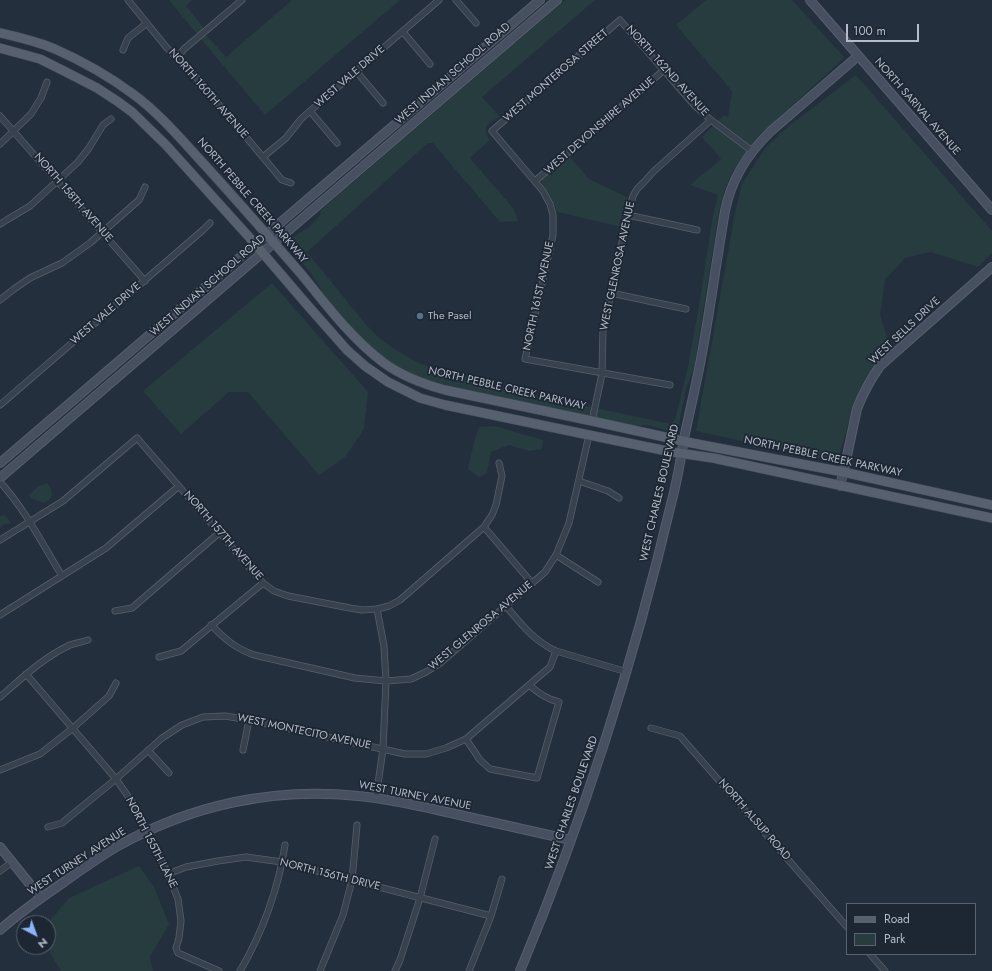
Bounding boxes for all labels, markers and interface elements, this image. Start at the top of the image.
scale bar [848,16,921,42]
street label: WEST INDIAN SCHOOL ROAD [393,20,513,128]
text: 100 m [853,22,886,40]
street label: NORTH 162ND AVENUE [623,23,711,119]
street label: WEST MONTEROSA STREET [501,27,611,125]
street label: WEST VALE DRIVE [312,43,388,111]
street label: NORTH 160TH AVENUE [165,46,251,142]
street label: NORTH SARIVAL AVENUE [871,56,963,158]
street label: WEST DEVONSHIRE AVENUE [542,74,658,178]
street label: NORTH PEBBLE CREEK PARKWAY [194,136,310,266]
street label: NORTH 158TH AVENUE [31,151,115,245]
street label: WEST GLENROSA AVENUE [598,200,638,332]
street label: WEST INDIAN SCHOOL ROAD [148,232,268,340]
street label: NORTH 161ST AVENUE [521,240,557,352]
street label: WEST VALE DRIVE [68,280,144,348]
street label: WEST SELLS DRIVE [867,295,943,367]
place label: The Pasel [428,309,471,323]
marker: The Pasel [415,311,425,321]
street label: NORTH PEBBLE CREEK PARKWAY [427,364,587,414]
street label: WEST CHARLES BOULEVARD [638,423,682,563]
street label: NORTH PEBBLE CREEK PARKWAY [743,434,903,480]
street label: NORTH 157TH AVENUE [181,489,265,583]
street label: WEST GLENROSA AVENUE [426,579,536,673]
street label: WEST MONTECITO AVENUE [236,711,372,753]
street label: WEST CHARLES BOULEVARD [543,735,601,871]
street label: NORTH ALSUP ROAD [715,777,793,863]
street label: WEST TURNEY AVENUE [358,779,472,813]
street label: NORTH 155TH LANE [122,795,180,891]
street label: WEST TURNEY AVENUE [25,825,129,899]
street label: NORTH 156TH DRIVE [278,856,382,894]
legend [846,903,976,955]
text: Road [884,910,910,928]
north arrow [16,915,56,955]
text: Park [884,930,905,948]
text: N [35,934,52,952]

